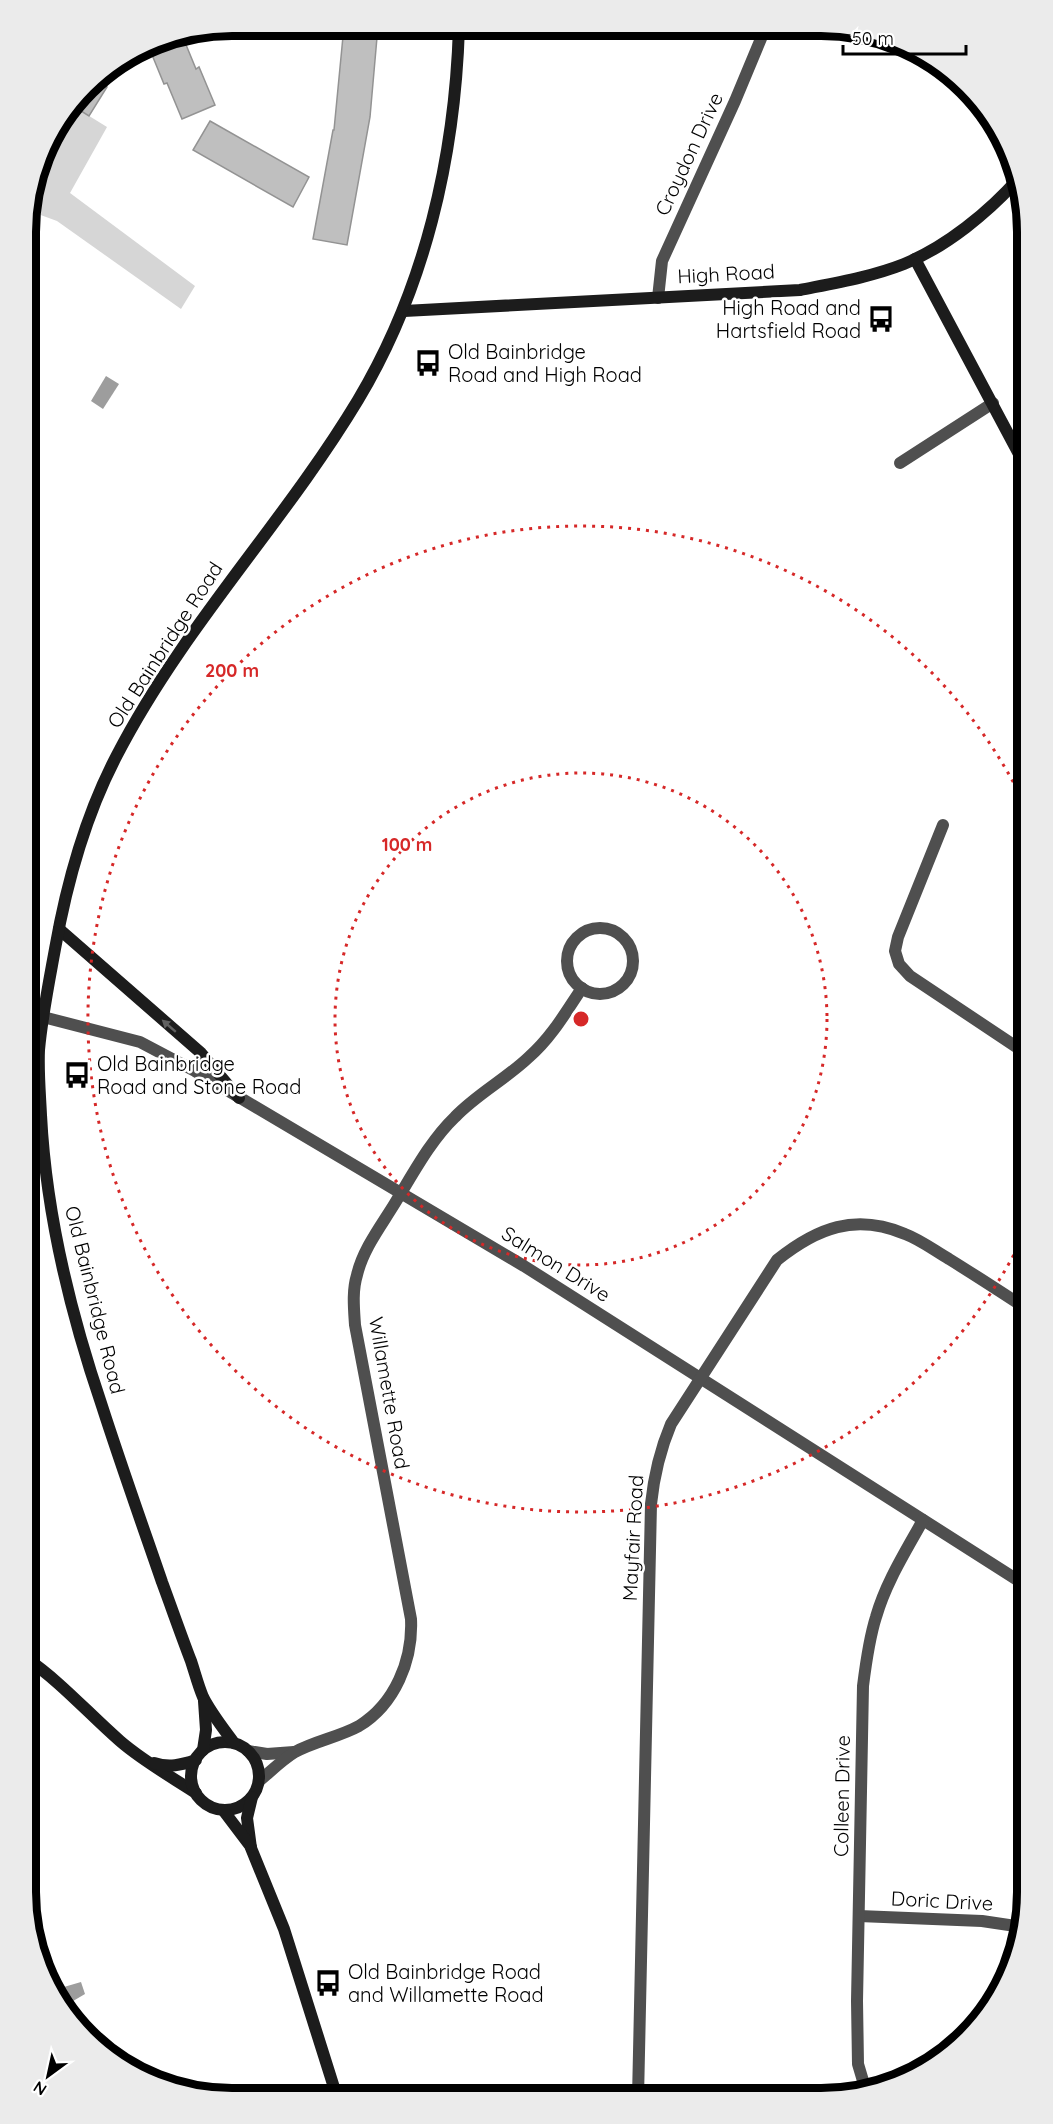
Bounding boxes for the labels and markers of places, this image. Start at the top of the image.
place label: High Road and Hartsfield Road [716,295,861,343]
bus stop icon: High Road and Hartsfield Road [866,304,896,334]
place label: Old Bainbridge Road and High Road [448,339,642,387]
bus stop icon: Old Bainbridge Road and High Road [413,348,443,378]
centre of rings [571,1009,591,1029]
place label: Old Bainbridge Road and Stone Road [97,1051,301,1099]
bus stop icon: Old Bainbridge Road and Stone Road [62,1060,92,1090]
place label: Old Bainbridge Road and Willamette Road [348,1959,544,2007]
bus stop icon: Old Bainbridge Road and Willamette Road [313,1968,343,1998]

